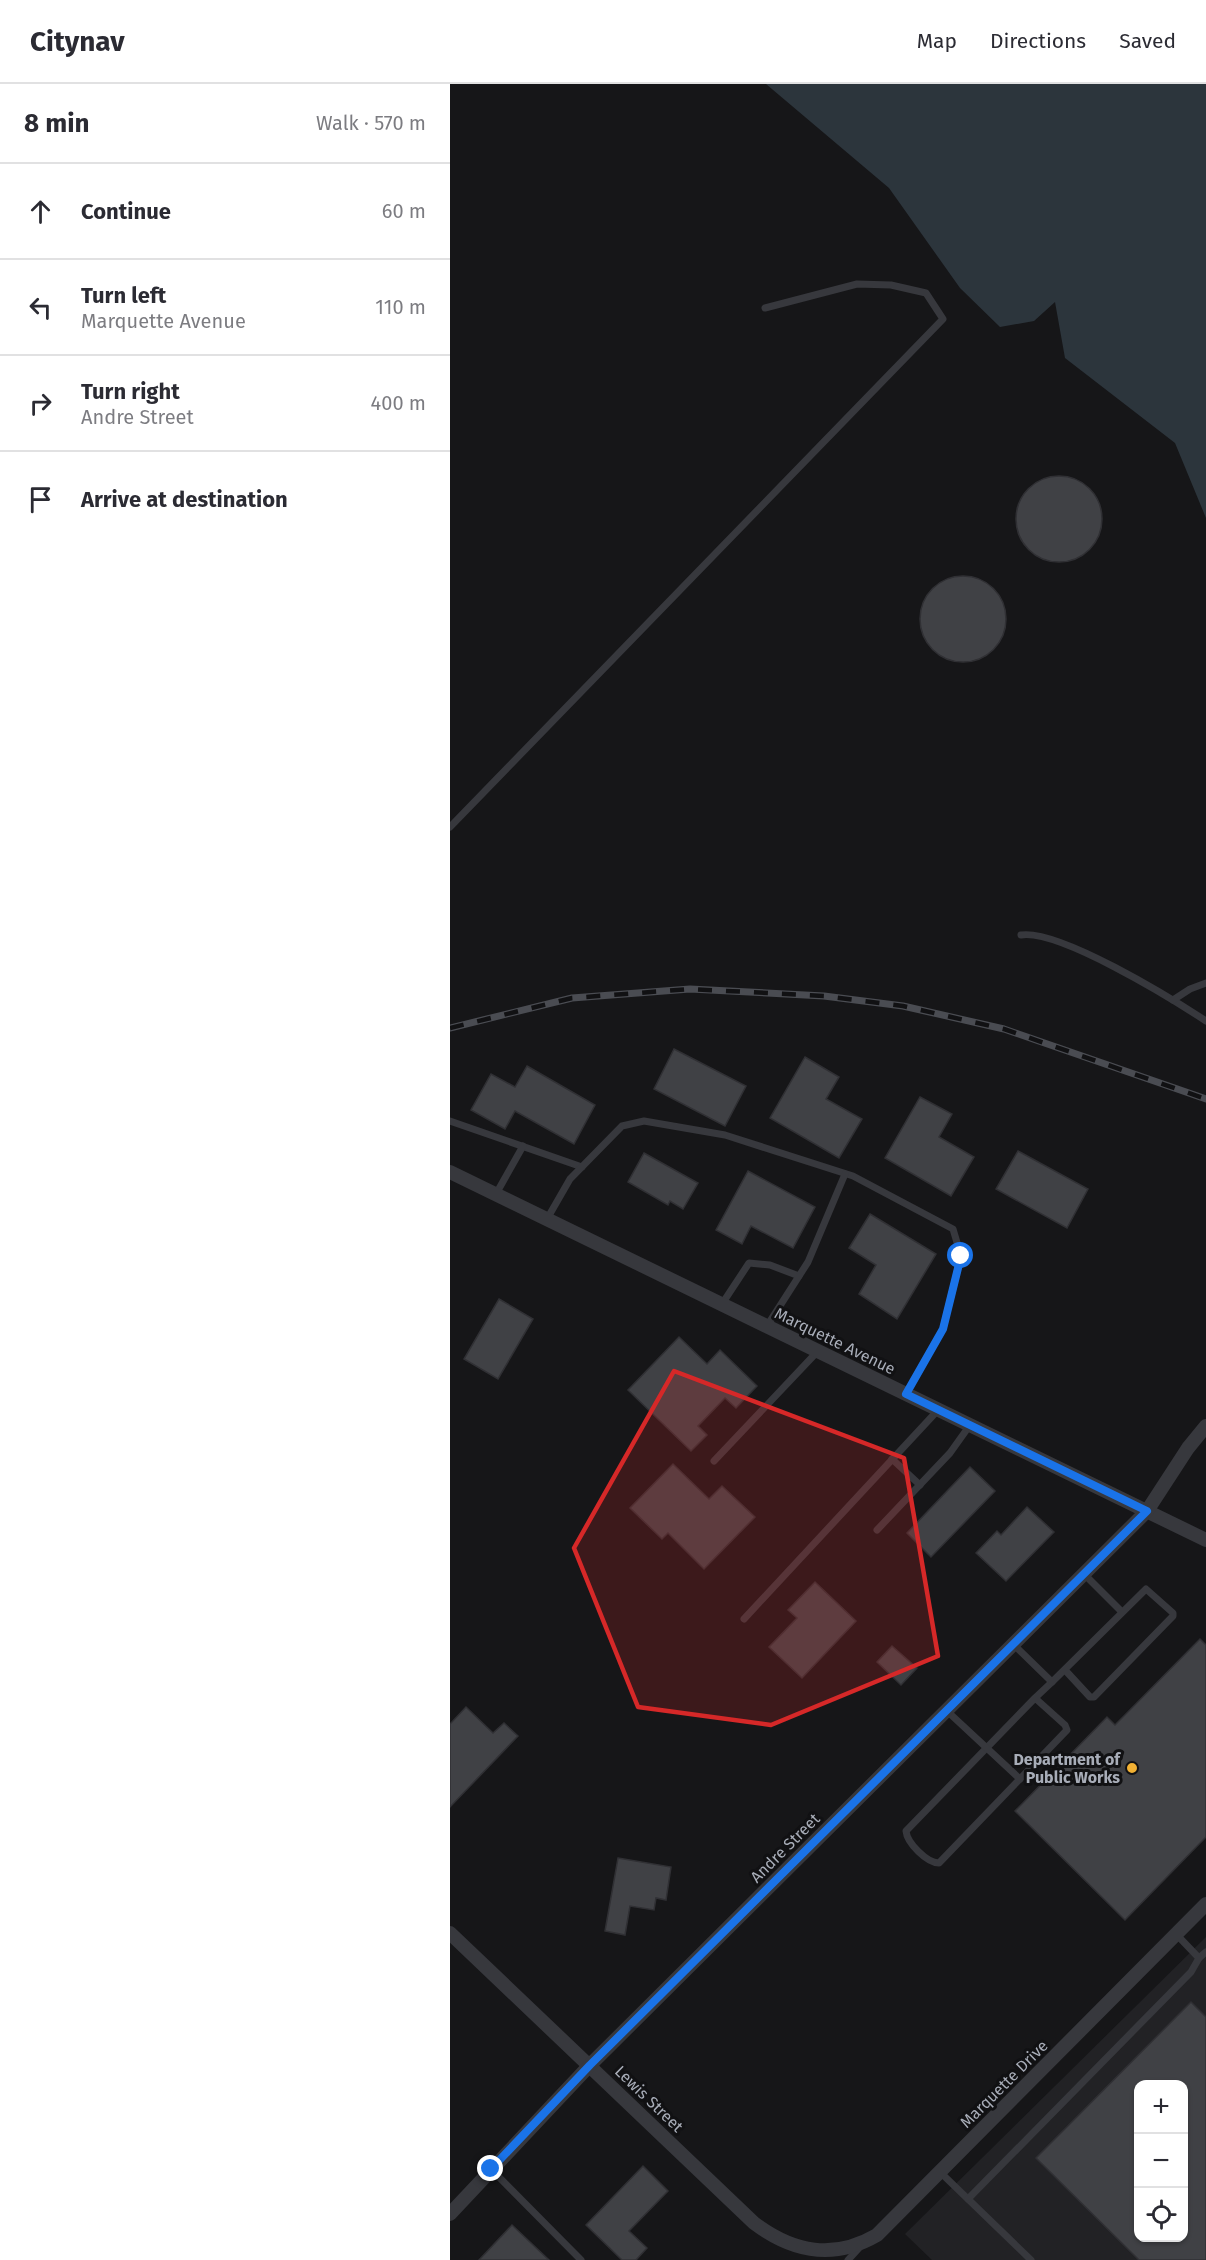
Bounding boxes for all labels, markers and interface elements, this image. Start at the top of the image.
text: Citynav [30,25,125,58]
text: Map [917,28,957,54]
text: Directions [990,28,1086,54]
text: Saved [1119,28,1176,54]
text: 8 min [24,108,90,139]
text: Walk · 570 m [316,111,426,135]
icon: ahead [24,195,57,228]
text: Continue [81,198,171,225]
text: 60 m [382,199,426,223]
text: Turn left [81,282,166,309]
icon: left [24,291,57,324]
text: 110 m [375,295,426,319]
text: Marquette Avenue [81,309,246,333]
text: Turn right [81,378,180,405]
icon: right [24,387,57,420]
text: 400 m [371,391,426,415]
text: Andre Street [81,405,194,429]
icon: arrive [24,483,57,516]
text: Arrive at destination [81,486,288,513]
route start [947,1242,973,1268]
street label: Marquette Avenue [772,1304,898,1378]
place label: Department of Public Works [1013,1750,1121,1787]
marker: Department of Public Works [1125,1761,1139,1775]
street label: Andre Street [746,1809,824,1887]
street label: Marquette Drive [956,2036,1052,2132]
street label: Lewis Street [611,2062,687,2136]
map controls [1134,2080,1188,2242]
button: + [1134,2080,1188,2134]
button: − [1134,2134,1188,2188]
route end [477,2155,503,2181]
button: locate [1134,2188,1188,2242]

